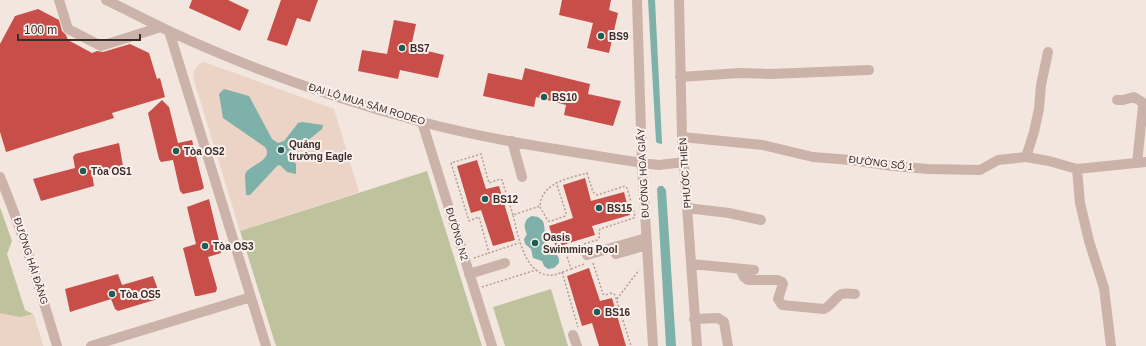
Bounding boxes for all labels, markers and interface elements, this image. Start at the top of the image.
scale bar [18,16,140,42]
text: 100 m [24,23,57,37]
marker: BS9 [596,31,606,41]
place label: BS9 [609,31,629,42]
marker: BS7 [397,43,407,53]
place label: BS7 [410,43,430,54]
street label: ĐẠI LỘ MUA SẮM RODEO [307,80,427,127]
marker: BS10 [539,92,549,102]
place label: BS10 [552,92,577,103]
street label: ĐƯỜNG HOA GIẤY [634,127,651,218]
street label: PHƯỚC THIỆN [676,137,693,209]
place label: Quảng trường Eagle [289,139,353,162]
marker: Quảng trường Eagle [276,145,286,155]
marker: Tòa OS2 [171,146,181,156]
place label: Tòa OS2 [184,146,225,157]
street label: ĐƯỜNG SỐ 1 [848,152,915,172]
marker: Tòa OS1 [78,166,88,176]
place label: Tòa OS1 [91,166,132,177]
marker: BS12 [480,194,490,204]
place label: BS12 [493,194,518,205]
marker: BS15 [594,203,604,213]
place label: BS15 [607,203,632,214]
street label: ĐƯỜNG N2 [444,206,471,262]
street label: ĐƯỜNG HẢI ĐĂNG [12,216,51,306]
place label: Oasis Swimming Pool [543,232,618,255]
marker: Oasis Swimming Pool [530,238,540,248]
marker: Tòa OS3 [200,241,210,251]
place label: Tòa OS3 [213,241,254,252]
marker: Tòa OS5 [107,289,117,299]
place label: Tòa OS5 [120,289,161,300]
marker: BS16 [592,307,602,317]
place label: BS16 [605,307,630,318]

